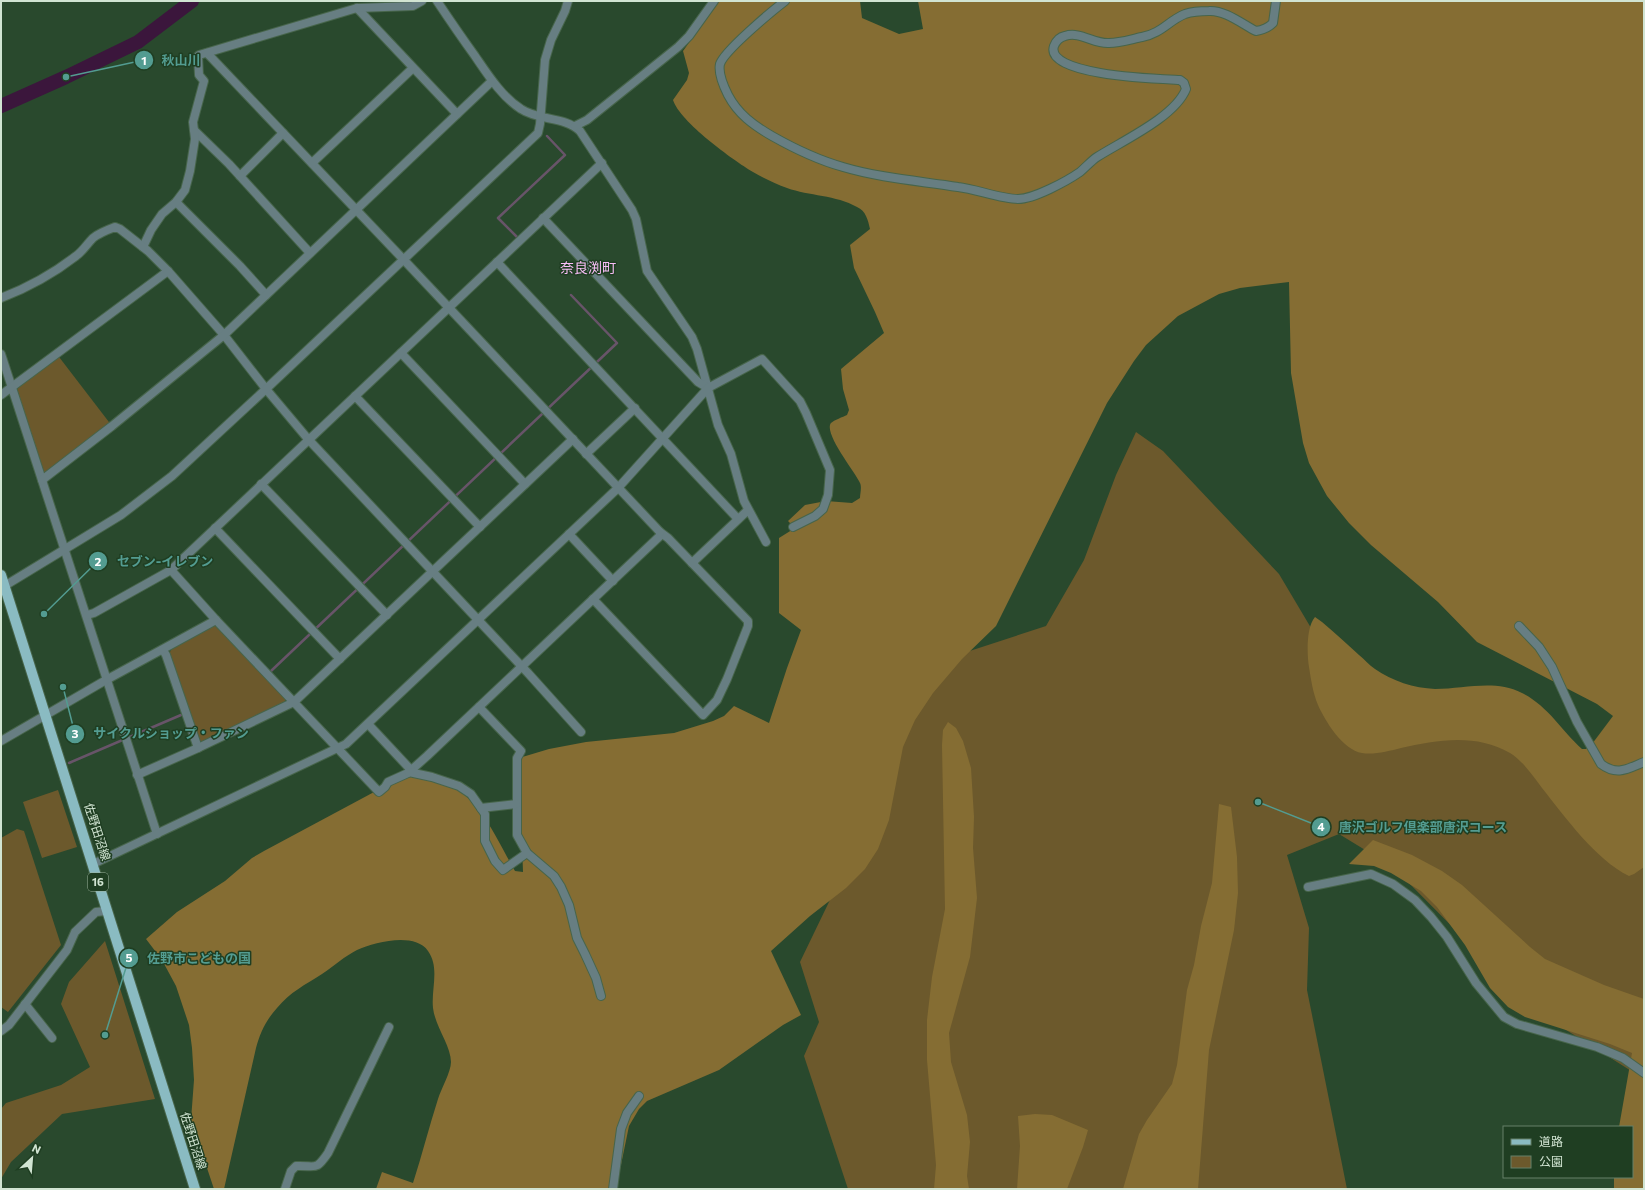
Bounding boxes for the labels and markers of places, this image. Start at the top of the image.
callout: 秋山川 [134,48,209,73]
callout: セブン-イレブン [88,549,221,574]
callout: サイクルショップ・ファン [65,721,257,746]
callout: 唐沢ゴルフ倶楽部唐沢コース [1311,815,1516,840]
callout: 佐野市こどもの国 [119,946,259,971]

